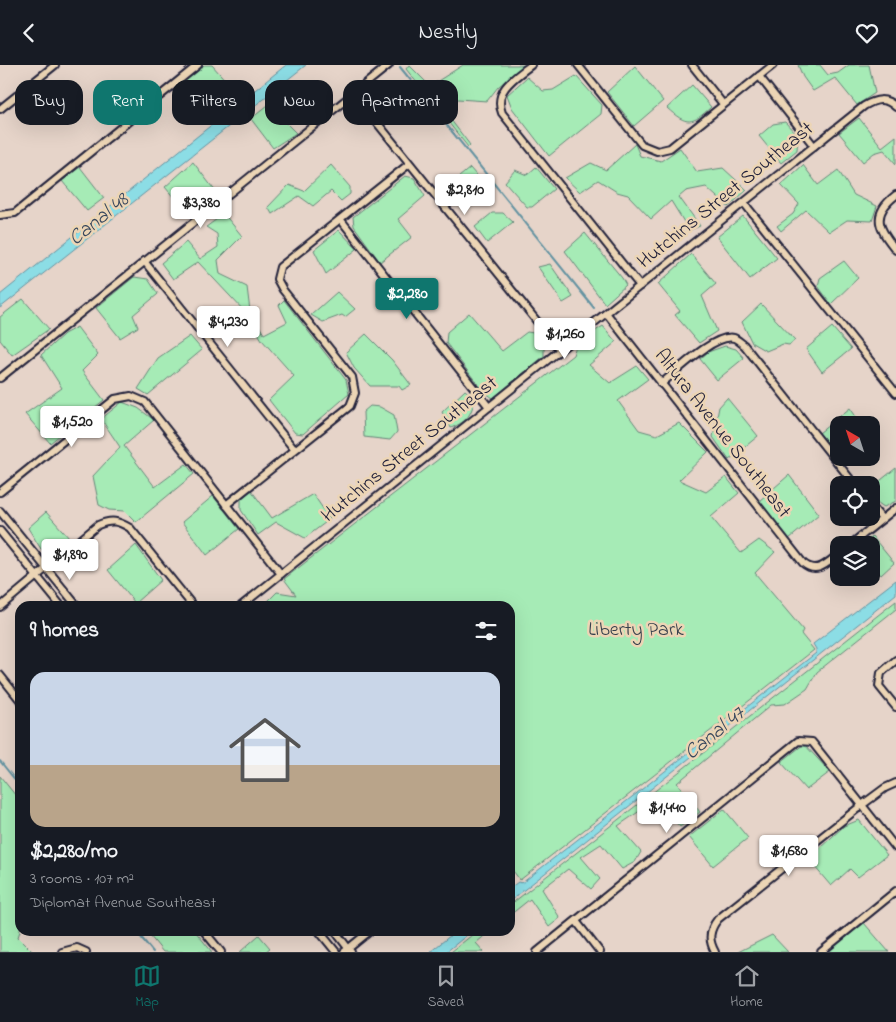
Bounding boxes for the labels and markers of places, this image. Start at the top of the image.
pin: $2,810 [424,173,506,216]
pin: $3,380 [160,186,242,229]
pin: $2,280 [366,277,448,320]
pin: $4,230 [187,305,269,348]
pin: $1,260 [524,317,606,360]
pin: $1,520 [31,405,113,448]
pin: $1,890 [29,539,111,581]
pin: $1,440 [626,791,708,834]
pin: $1,680 [748,835,830,877]

